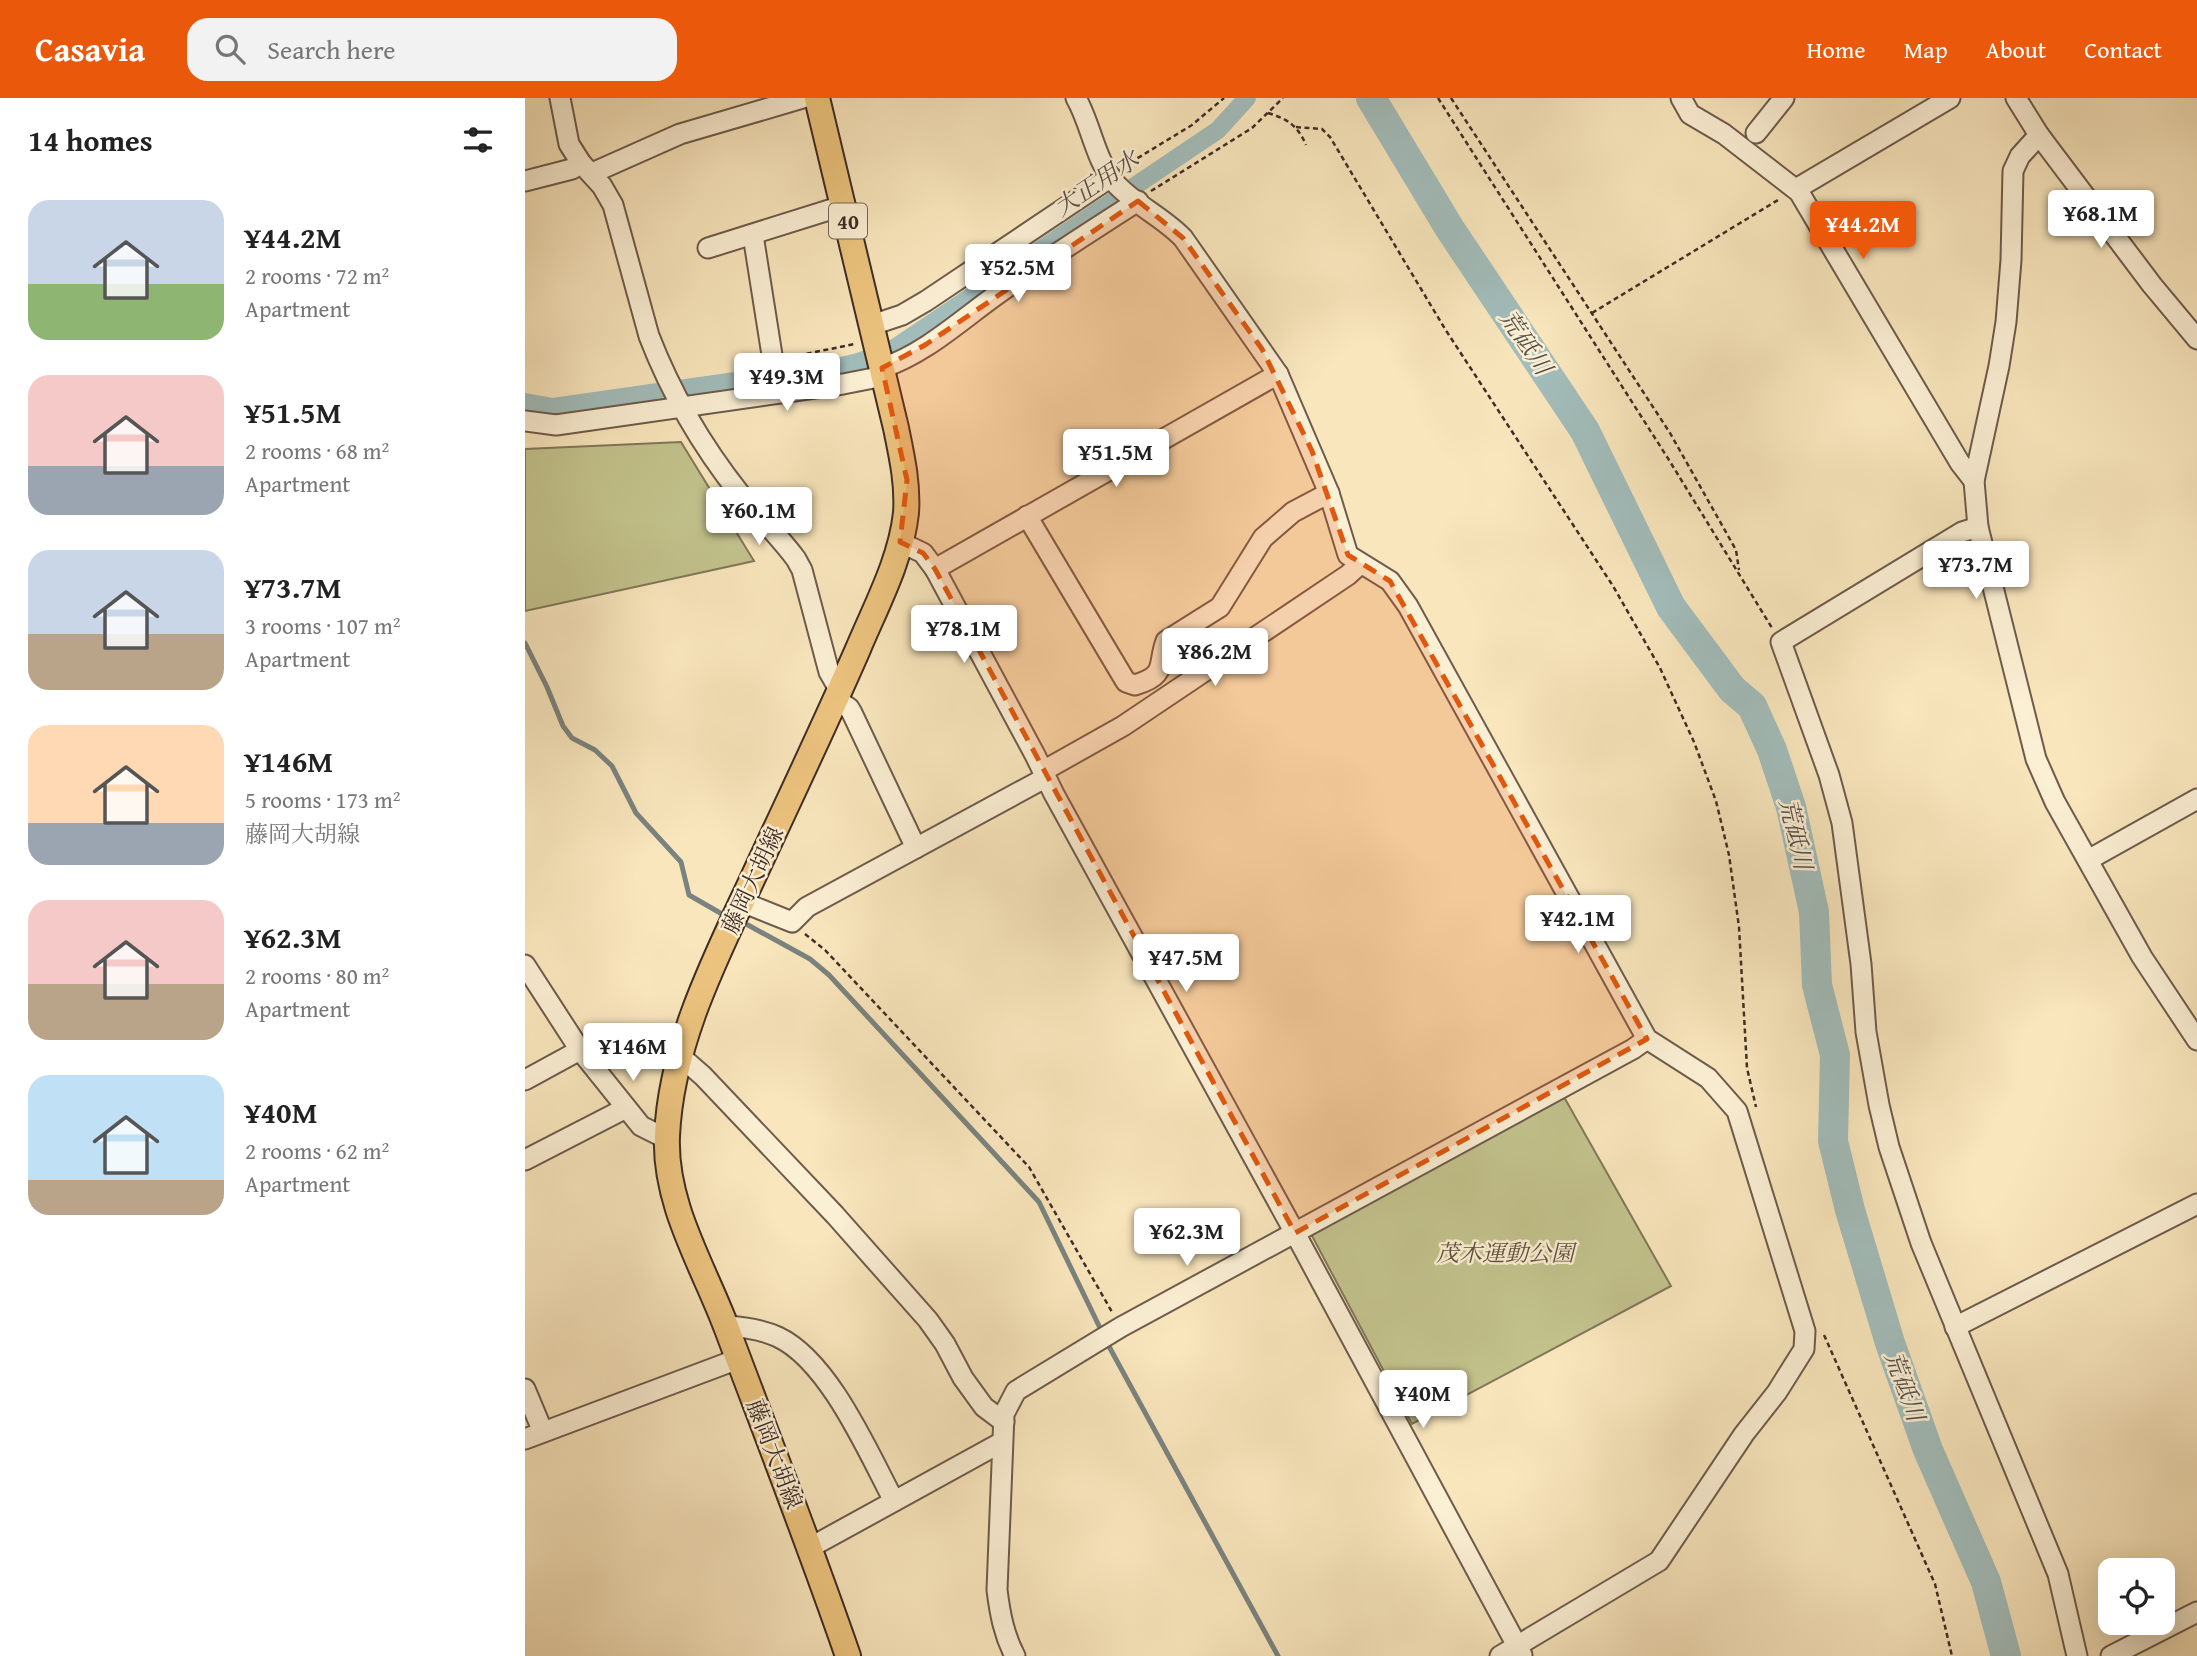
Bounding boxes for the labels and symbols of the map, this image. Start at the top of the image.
water label: 大正用水 [1046,141,1147,224]
pin: ¥68.1M [2044,190,2158,250]
pin: ¥44.2M [1806,202,1920,261]
road number: 40 [829,204,867,238]
pin: ¥52.5M [961,244,1075,304]
water label: 荒砥川 [1491,302,1562,384]
pin: ¥49.3M [730,354,844,413]
pin: ¥51.5M [1059,430,1173,489]
pin: ¥60.1M [702,488,816,547]
pin: ¥73.7M [1919,542,2033,601]
pin: ¥78.1M [907,606,1021,665]
pin: ¥86.2M [1158,628,1272,688]
water label: 荒砥川 [1771,795,1822,876]
street label: 藤岡大胡線 [713,821,791,939]
pin: ¥42.1M [1521,896,1635,955]
pin: ¥47.5M [1129,934,1243,994]
pin: ¥146M [584,1024,682,1083]
pin: ¥62.3M [1130,1208,1244,1268]
park label: 茂木運動公園 [1436,1236,1578,1269]
water label: 荒砥川 [1876,1346,1935,1429]
pin: ¥40M [1382,1370,1464,1430]
street label: 藤岡大胡線 [739,1394,811,1514]

